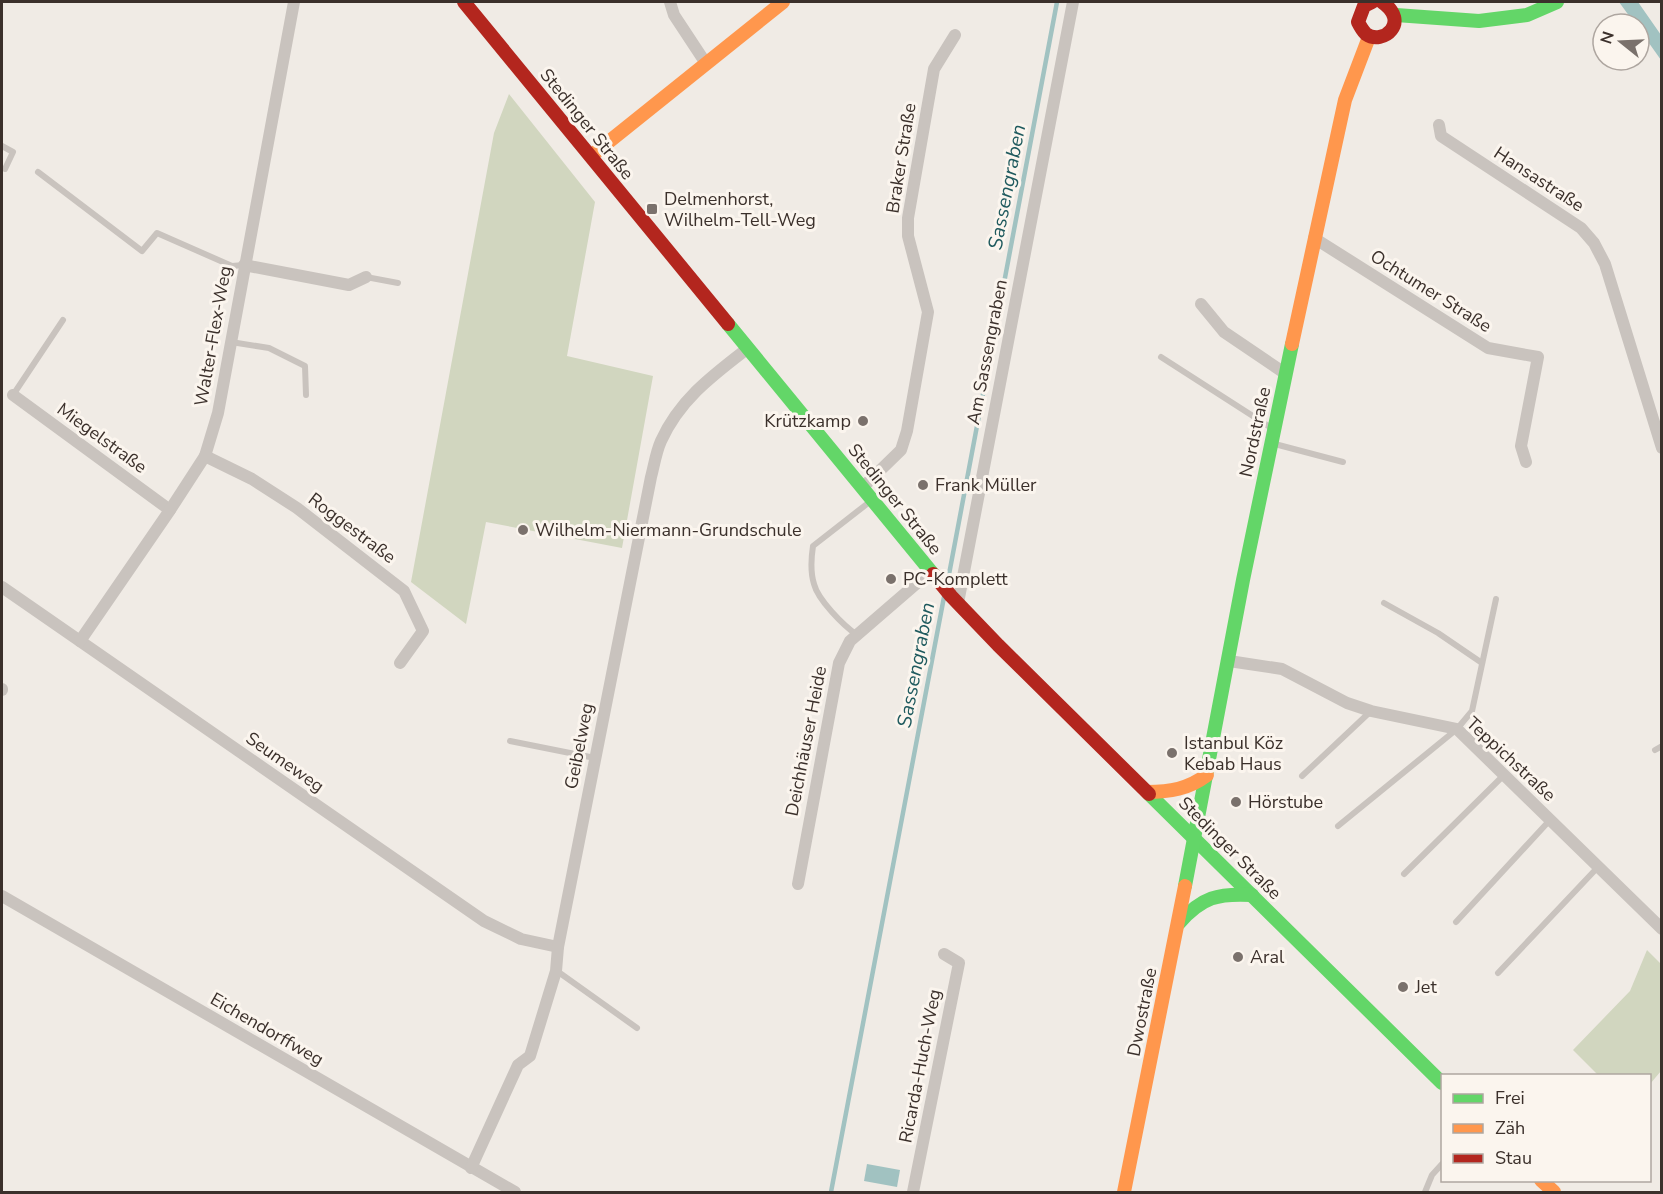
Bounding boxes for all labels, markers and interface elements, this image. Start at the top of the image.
north arrow [1591,12,1651,72]
text: N [1595,29,1620,47]
street label: Stedinger Straße [535,63,639,185]
street label: Braker Straße [880,101,922,215]
water label: Sassengraben [982,122,1032,252]
street label: Hansastraße [1489,141,1589,217]
place label: Delmenhorst, Wilhelm-Tell-Weg [664,187,816,232]
marker: Delmenhorst, Wilhelm-Tell-Weg [645,202,659,216]
street label: Ochtumer Straße [1366,244,1496,338]
street label: Walter-Flex-Weg [189,264,237,408]
street label: Am Sassengraben [961,277,1013,427]
street label: Nordstraße [1234,385,1276,479]
street label: Miegelstraße [52,397,152,479]
place label: Krützkamp [764,409,851,433]
marker: Krützkamp [856,414,870,428]
street label: Stedinger Straße [843,438,947,560]
place label: Frank Müller [935,473,1037,497]
marker: Frank Müller [916,478,930,492]
street label: Roggestraße [303,487,401,569]
place label: Wilhelm-Niermann-Grundschule [535,518,802,542]
marker: Wilhelm-Niermann-Grundschule [516,523,530,537]
place label: PC-Komplett [903,567,1008,591]
marker: PC-Komplett [884,572,898,586]
water label: Sassengraben [891,600,941,730]
street label: Deichhäuser Heide [780,664,832,818]
street label: Geibelweg [559,701,599,791]
street label: Teppichstraße [1461,711,1561,807]
street label: Seumeweg [241,726,329,798]
place label: Istanbul Köz Kebab Haus [1184,731,1283,776]
marker: Istanbul Köz Kebab Haus [1165,746,1179,760]
place label: Hörstube [1248,790,1323,814]
street label: Stedinger Straße [1173,791,1287,905]
marker: Hörstube [1229,795,1243,809]
place label: Aral [1250,945,1285,969]
marker: Aral [1231,950,1245,964]
street label: Dwostraße [1122,966,1162,1058]
place label: Jet [1414,975,1437,999]
marker: Jet [1396,980,1410,994]
street label: Eichendorffweg [206,987,328,1071]
street label: Ricarda-Huch-Weg [893,987,947,1145]
legend [1441,1074,1651,1182]
text: Frei [1495,1086,1525,1110]
text: Zäh [1495,1116,1525,1140]
text: Stau [1495,1146,1532,1170]

